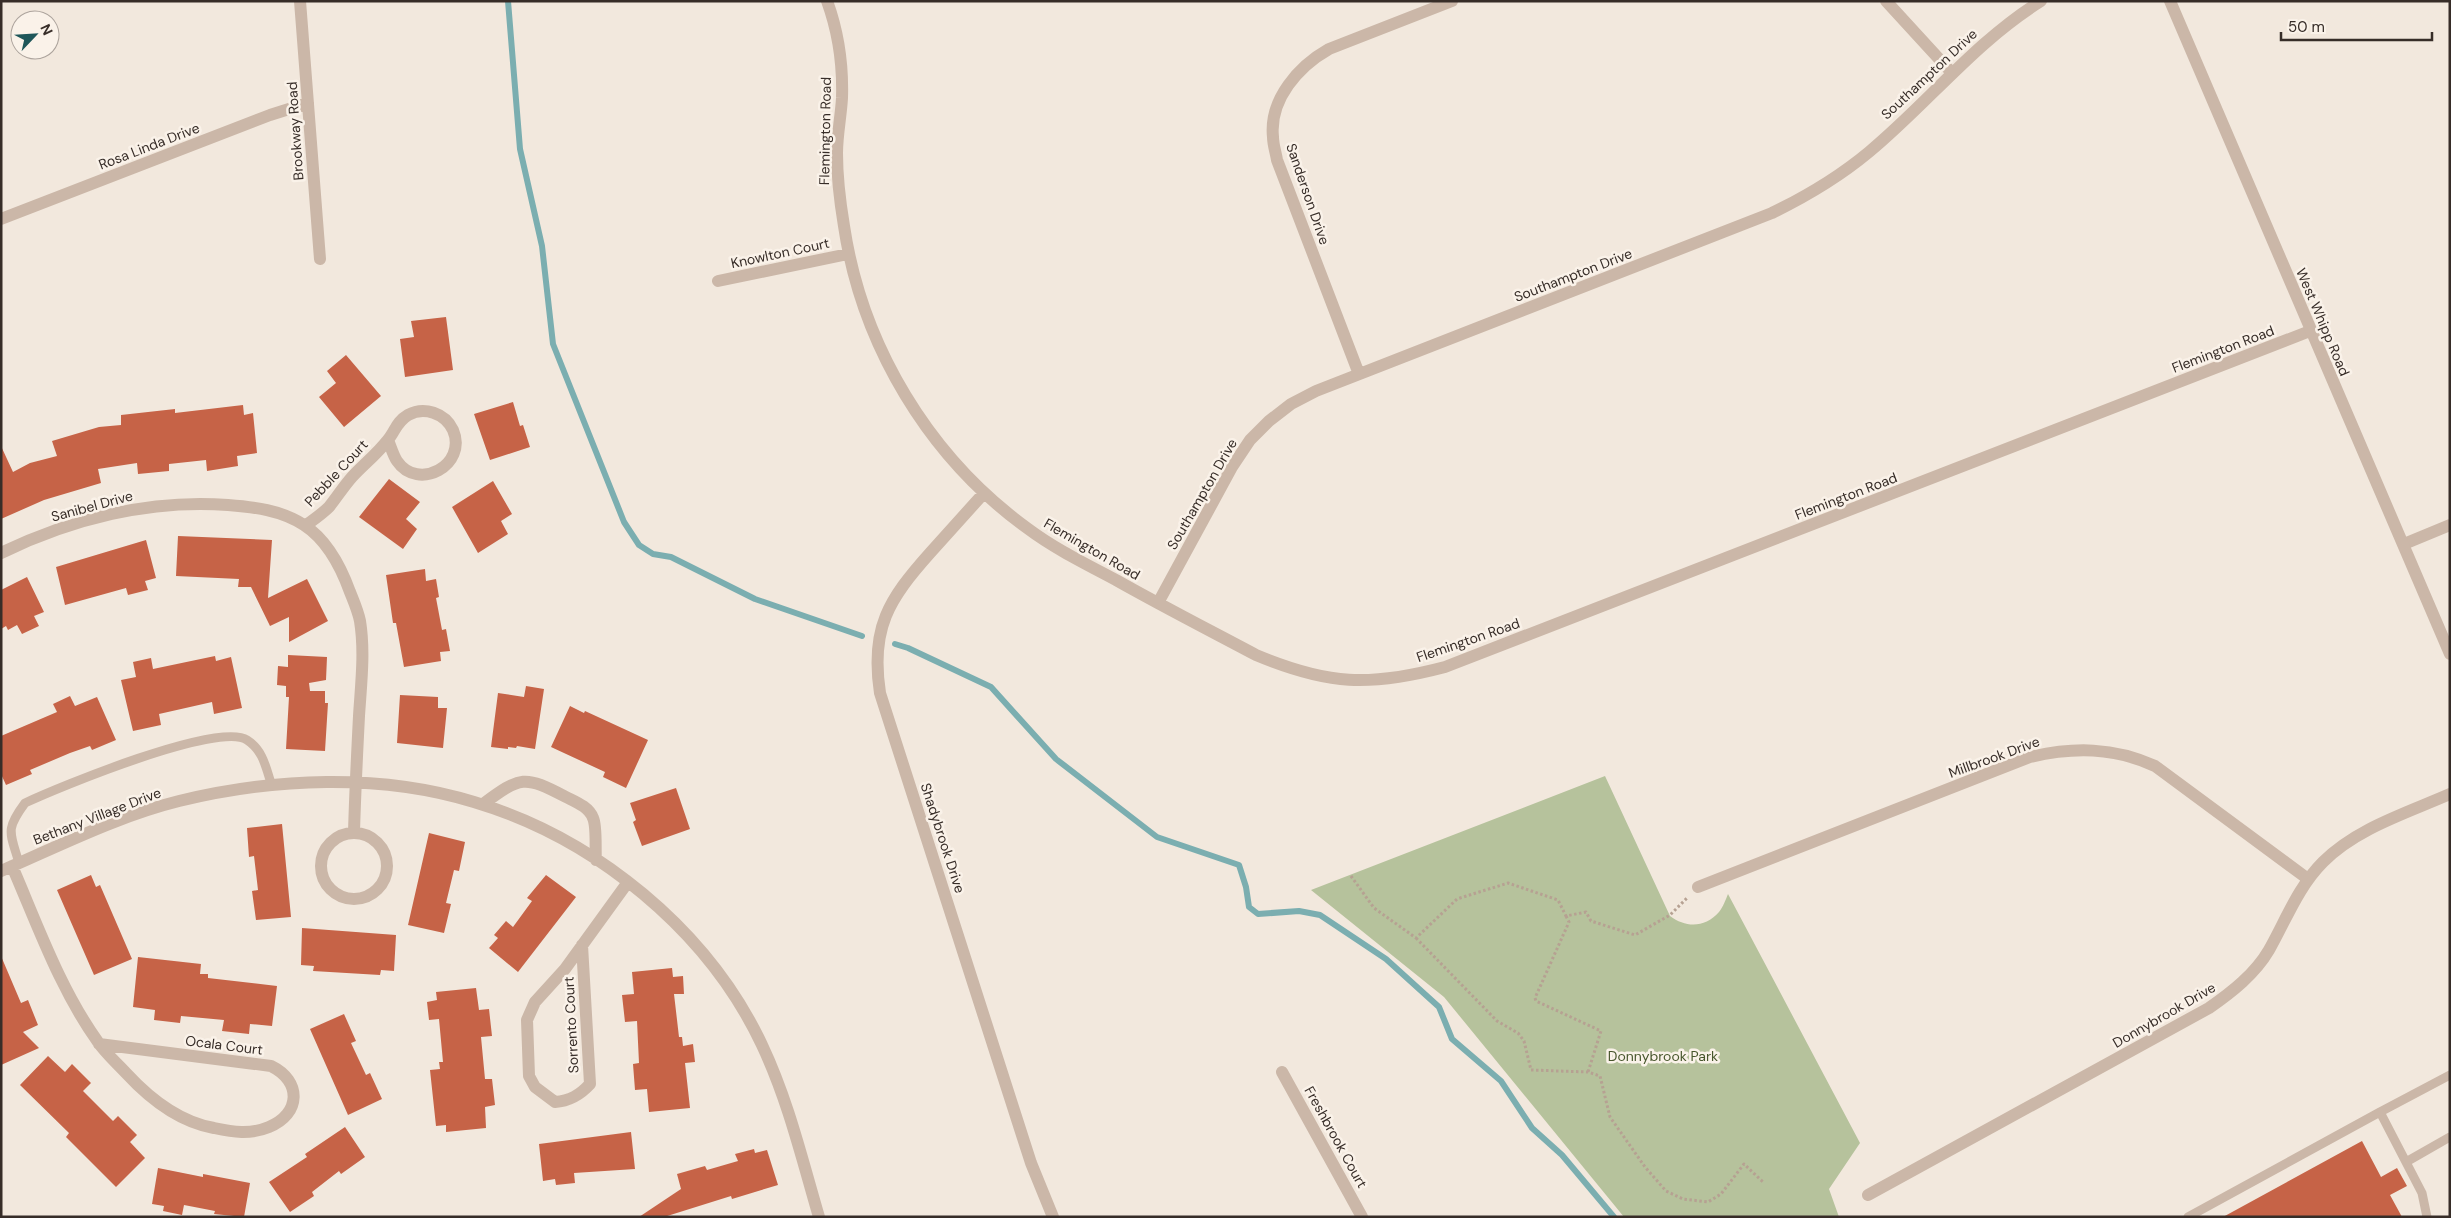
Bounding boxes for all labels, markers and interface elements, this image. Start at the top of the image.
north arrow [10,10,60,60]
scale bar [2281,10,2432,42]
text: 50 m [2288,17,2325,37]
text: N [36,21,57,38]
street label: Southampton Drive [1877,25,1981,123]
street label: Flemington Road [815,77,835,185]
street label: Brookway Road [283,81,307,181]
street label: Rosa Linda Drive [96,118,202,174]
street label: Sanderson Drive [1282,141,1334,247]
street label: Knowlton Court [729,234,831,272]
street label: Southampton Drive [1511,244,1635,306]
street label: West Whipp Road [2292,265,2354,379]
street label: Flemington Road [2169,321,2277,377]
street label: Southampton Drive [1163,435,1241,553]
street label: Pebble Court [300,436,372,510]
street label: Flemington Road [1792,468,1900,524]
street label: Sanibel Drive [49,486,135,526]
street label: Flemington Road [1041,514,1143,584]
street label: Flemington Road [1414,614,1522,666]
street label: Millbrook Drive [1946,732,2042,782]
street label: Shadybrook Drive [917,781,969,895]
street label: Bethany Village Drive [30,783,164,849]
street label: Sorrento Court [559,976,583,1074]
street label: Donnybrook Drive [2109,978,2219,1052]
street label: Ocala Court [184,1031,264,1059]
park label: Donnybrook Park [1608,1047,1718,1065]
street label: Freshbrook Court [1301,1083,1371,1191]

